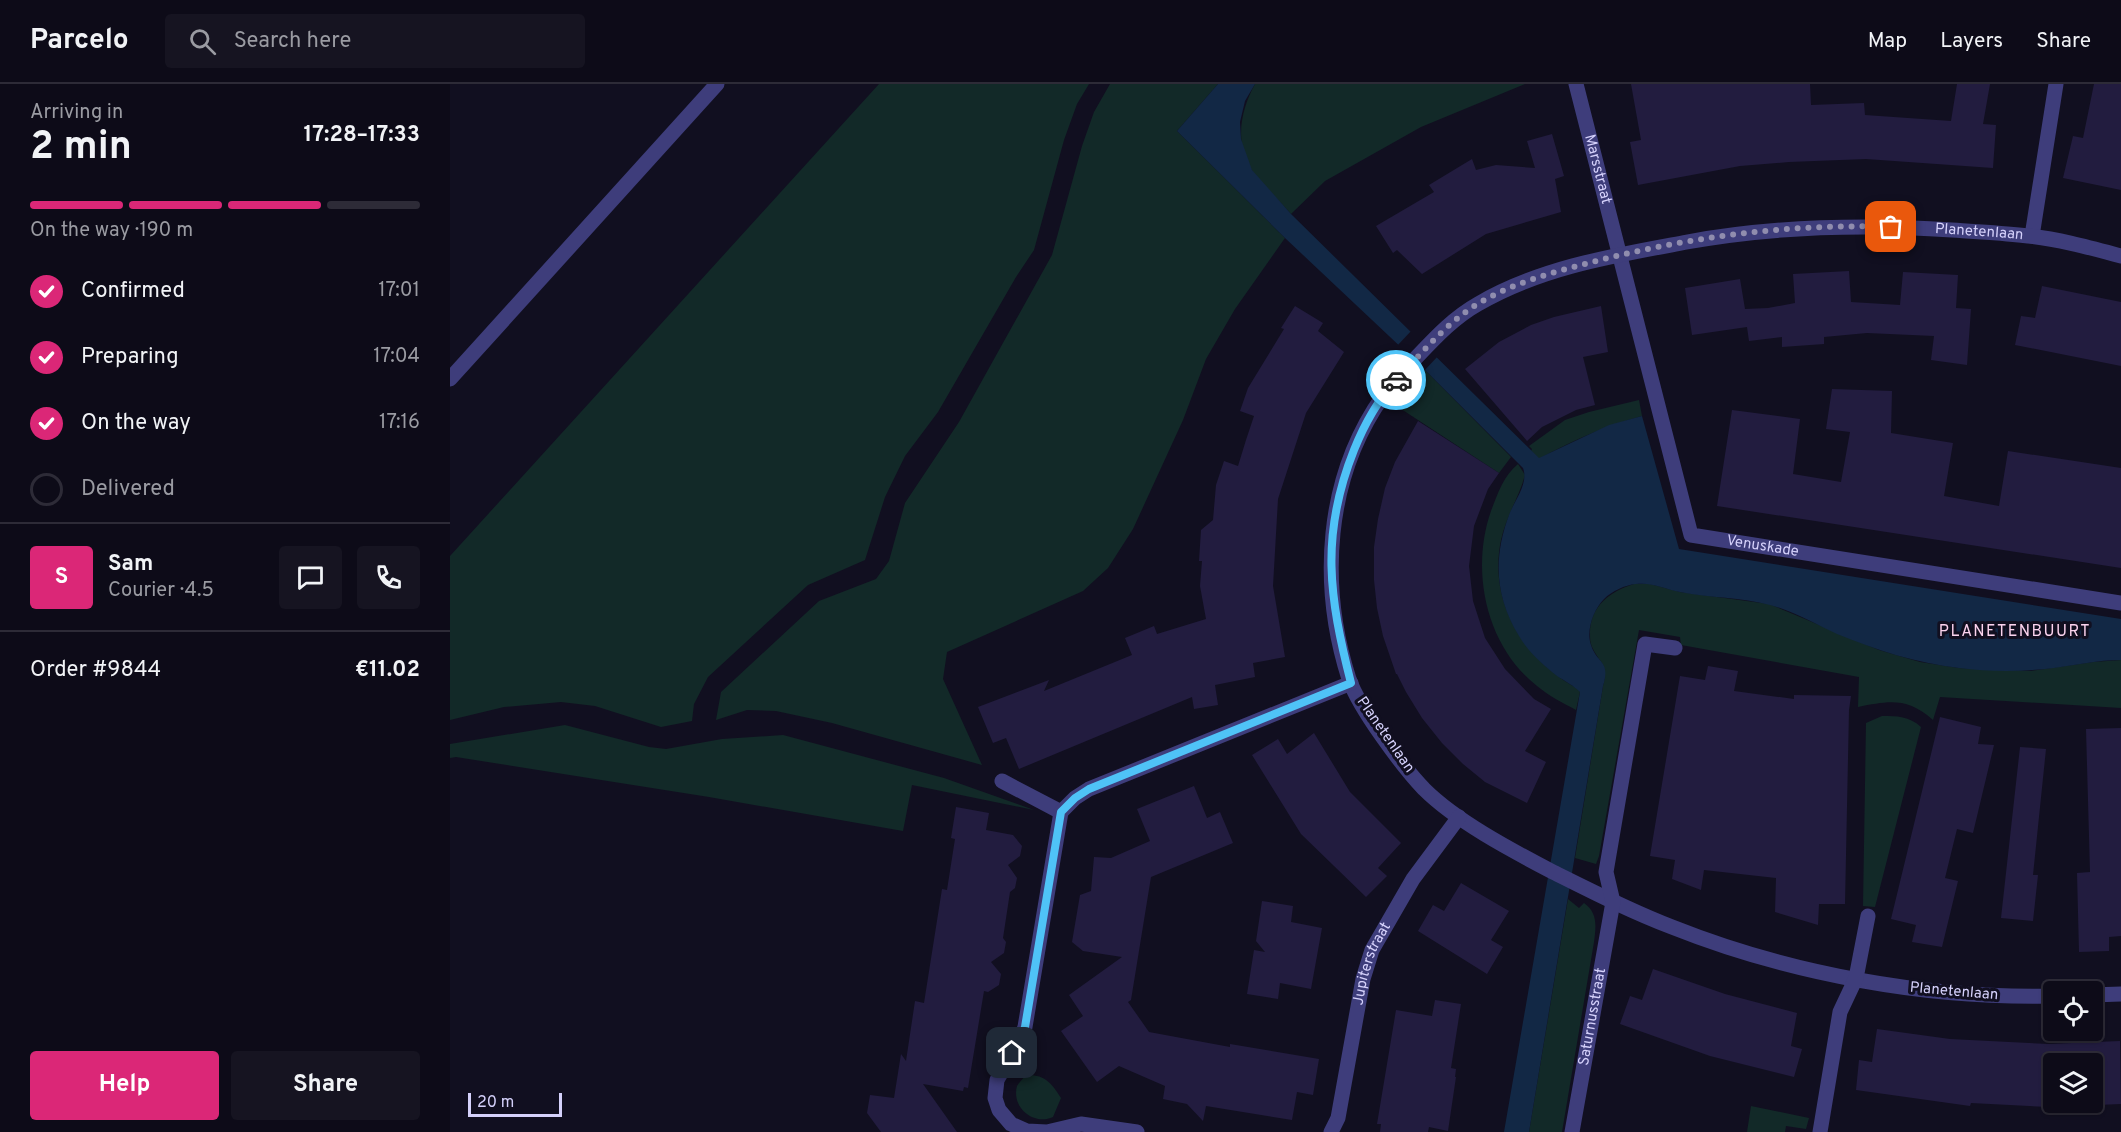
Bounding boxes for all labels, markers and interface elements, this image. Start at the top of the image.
search box [165,14,585,68]
text: Parcelo [30,23,129,59]
icon: search [186,25,219,58]
text: Search here [234,28,351,55]
text: Map [1868,28,1907,55]
text: Layers [1940,28,2003,55]
text: Share [2036,28,2091,55]
text: Arriving in [30,100,123,126]
text: 17:28–17:33 [304,122,420,149]
text: 2 min [30,124,132,173]
street label: Marsstraat [1580,132,1616,206]
pin [1865,201,1916,252]
icon: bag [1874,210,1907,243]
text: On the way · 190 m [30,218,193,244]
street label: Planetenlaan [1934,219,2024,245]
icon: check [30,275,63,308]
text: Confirmed [81,278,185,305]
text: 17:01 [378,278,420,304]
icon: check [30,341,63,374]
text: Preparing [81,344,179,371]
text: 17:04 [373,344,420,370]
courier [1366,350,1426,410]
icon: car [1380,364,1413,397]
icon: check [30,407,63,440]
text: On the way [81,410,191,437]
text: 17:16 [379,410,420,436]
text: Delivered [81,476,175,503]
street label: Venuskade [1725,531,1800,561]
button: chat [279,546,342,609]
button: phone [357,546,420,609]
text: Sam [108,551,153,578]
text: S [55,564,68,591]
text: Courier · 4.5 [108,578,214,604]
district label: PLANETENBUURT [1939,622,2091,642]
text: Order #9844 [30,657,161,684]
text: €11.02 [355,657,420,684]
street label: Planetenlaan [1352,693,1418,777]
street label: Jupiterstraat [1349,919,1395,1007]
street label: Saturnusstraat [1574,966,1611,1067]
street label: Planetenlaan [1909,979,1999,1005]
map controls [2043,981,2103,1113]
button: locate [2043,981,2103,1041]
pin [986,1027,1037,1078]
icon: home [995,1036,1028,1069]
button: Help [30,1051,219,1120]
button: Share [231,1051,420,1120]
button: layers [2043,1053,2103,1113]
scale bar [468,1090,562,1118]
text: 20 m [477,1093,514,1113]

